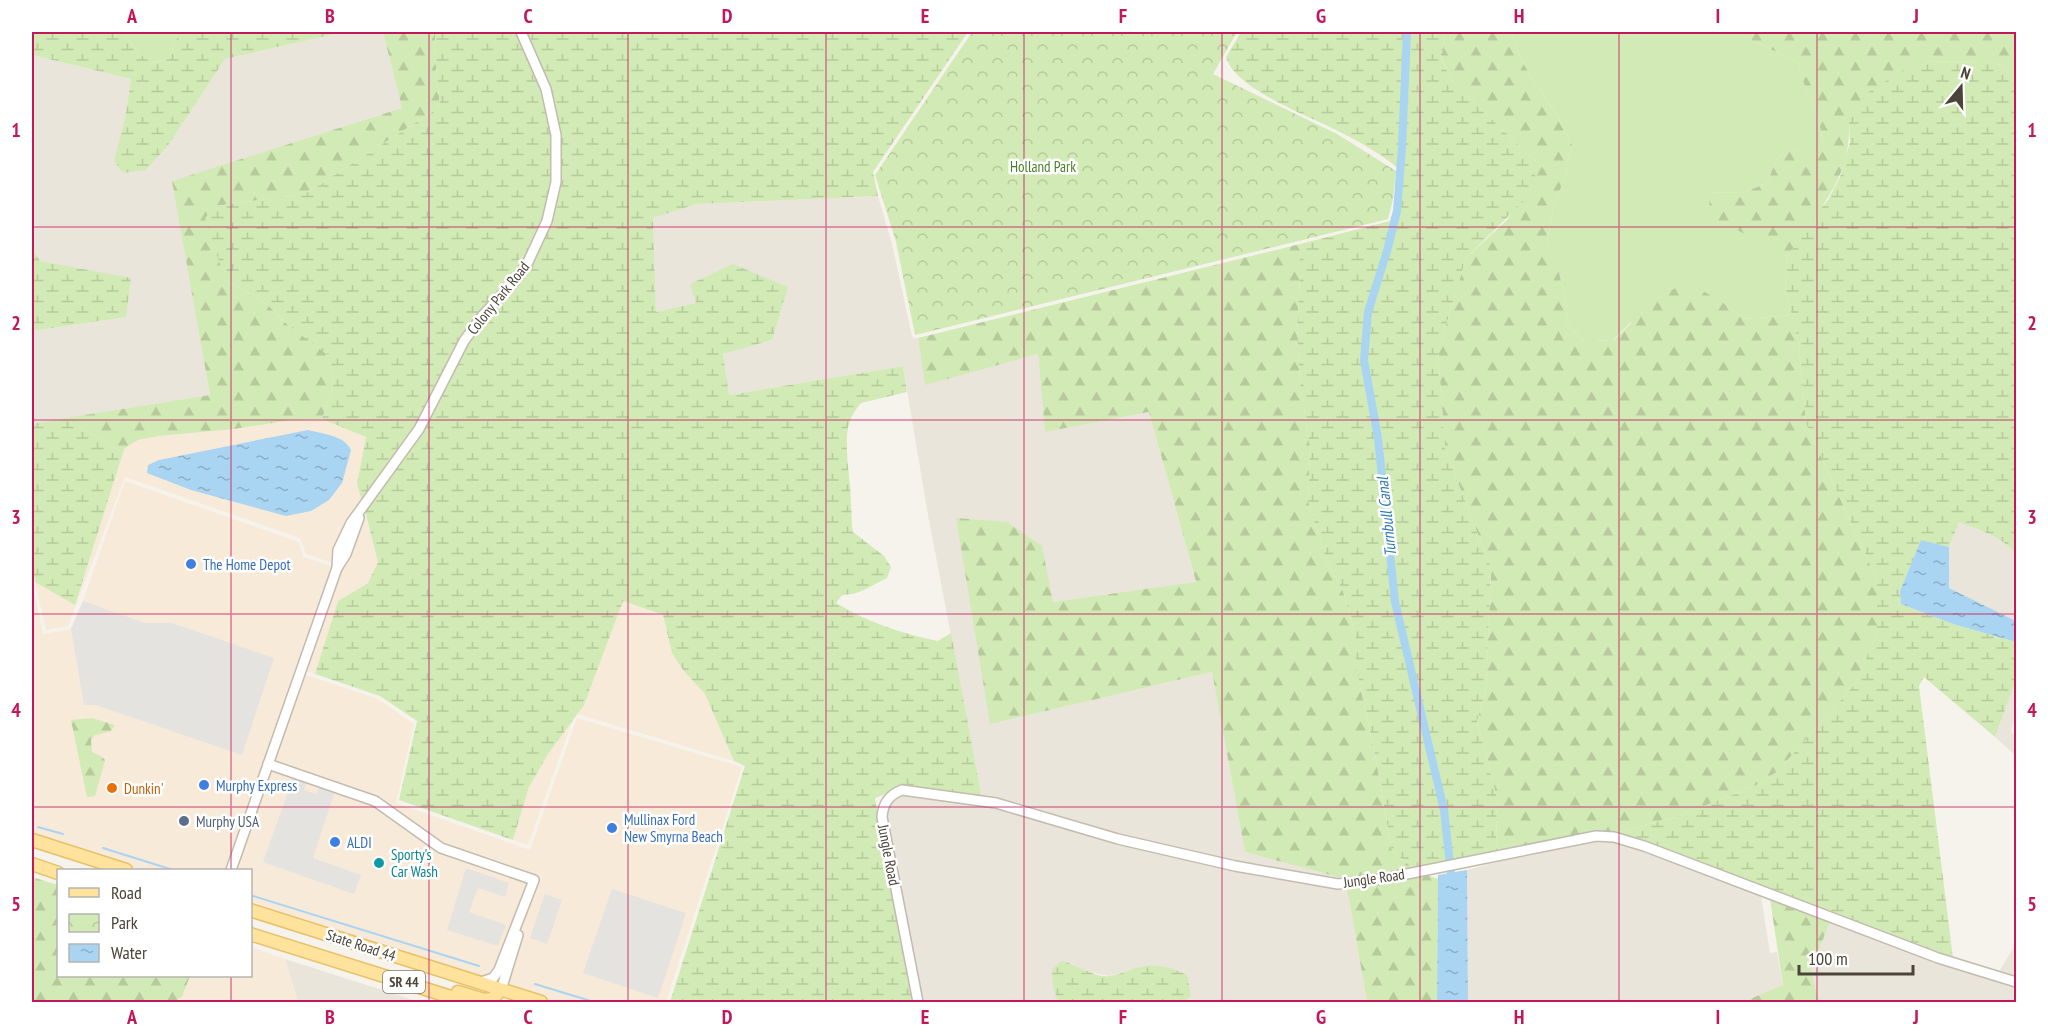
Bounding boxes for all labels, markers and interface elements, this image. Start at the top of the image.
text: A [126,3,138,29]
text: B [325,3,335,29]
text: C [523,3,533,29]
text: D [722,3,733,29]
text: E [921,3,929,29]
text: F [1119,3,1127,29]
text: G [1316,3,1326,29]
text: H [1514,3,1524,29]
text: I [1716,3,1720,29]
text: J [1912,3,1919,29]
north arrow [1931,57,1991,117]
text: N [1959,62,1973,84]
text: 1 [11,117,21,143]
text: 1 [2027,117,2037,143]
park label: Holland Park [1010,157,1076,176]
street label: Colony Park Road [463,258,533,338]
text: 2 [11,310,21,336]
text: 2 [2027,310,2037,336]
water label: Turnbull Canal [1372,475,1400,558]
text: 3 [11,504,21,530]
text: 3 [2027,504,2037,530]
place label: The Home Depot [203,555,291,574]
marker: The Home Depot [184,557,198,571]
text: 4 [11,697,21,723]
text: 4 [2027,697,2037,723]
place label: Murphy Express [216,776,297,795]
marker: Murphy Express [197,778,211,792]
place label: Dunkin' [124,779,164,798]
marker: Dunkin' [105,781,119,795]
place label: Mullinax Ford New Smyrna Beach [624,810,723,846]
place label: Murphy USA [196,812,260,831]
marker: Murphy USA [177,814,191,828]
marker: Mullinax Ford New Smyrna Beach [605,821,619,835]
street label: Jungle Road [874,822,904,887]
place label: ALDI [347,833,372,852]
marker: ALDI [328,835,342,849]
place label: Sporty's Car Wash [391,845,438,881]
marker: Sporty's Car Wash [372,856,386,870]
street label: Jungle Road [1341,864,1406,892]
legend [57,869,252,977]
text: Road [111,881,142,904]
text: 5 [11,891,21,917]
text: 5 [2027,891,2037,917]
text: Park [111,911,138,934]
street label: State Road 44 [324,925,399,965]
scale bar [1799,938,1913,976]
text: Water [111,941,147,964]
text: 100 m [1808,947,1848,970]
road number: SR 44 [383,971,425,993]
text: A [126,1004,138,1030]
text: B [325,1004,335,1030]
text: C [523,1004,533,1030]
text: D [722,1004,733,1030]
text: E [921,1004,929,1030]
text: F [1119,1004,1127,1030]
text: G [1316,1004,1326,1030]
text: H [1514,1004,1524,1030]
text: I [1716,1004,1720,1030]
text: J [1912,1004,1919,1030]

